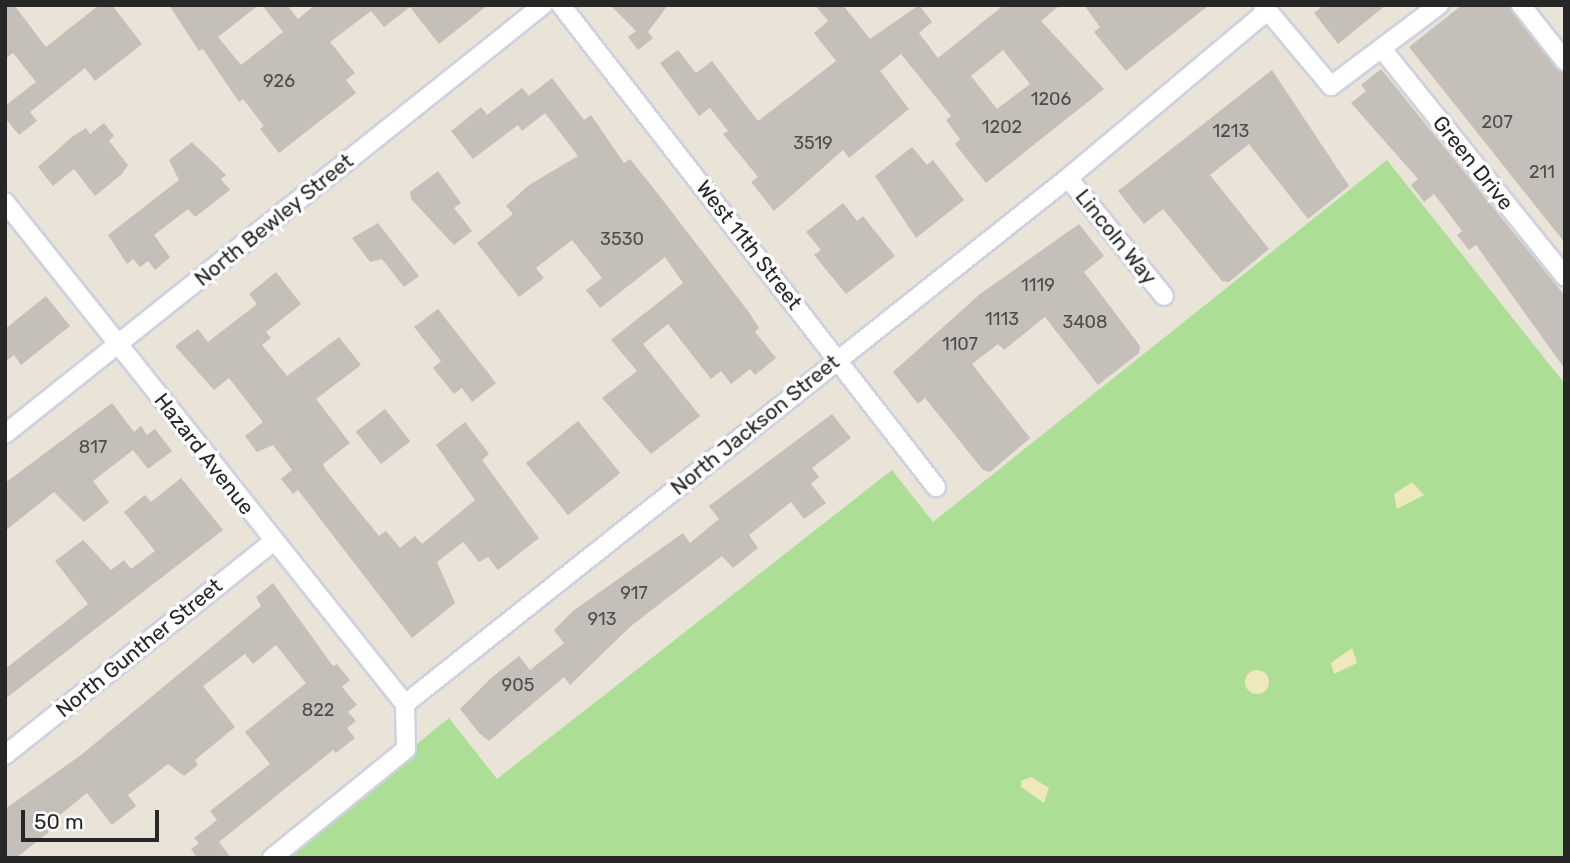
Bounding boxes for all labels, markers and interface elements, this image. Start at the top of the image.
house number: 926 [263,70,295,92]
house number: 1206 [1031,88,1071,110]
street label: Green Drive [1427,111,1519,215]
house number: 207 [1481,111,1513,133]
house number: 1202 [982,116,1022,138]
house number: 1213 [1213,120,1249,142]
house number: 3519 [793,132,833,154]
street label: North Bewley Street [190,148,358,292]
house number: 211 [1529,161,1555,183]
street label: West 11th Street [691,175,807,315]
street label: Lincoln Way [1070,184,1162,290]
house number: 3530 [600,228,644,250]
house number: 1119 [1021,274,1055,296]
house number: 1113 [985,308,1019,330]
house number: 3408 [1063,311,1107,333]
house number: 1107 [942,333,978,355]
street label: North Jackson Street [666,349,844,501]
street label: Hazard Avenue [149,388,259,520]
house number: 817 [79,436,107,458]
street label: North Gunther Street [51,573,227,723]
house number: 917 [620,582,648,604]
house number: 913 [587,608,617,630]
house number: 905 [502,674,534,696]
house number: 822 [302,699,334,721]
scale bar [24,796,163,840]
text: 50 m [34,809,84,834]

